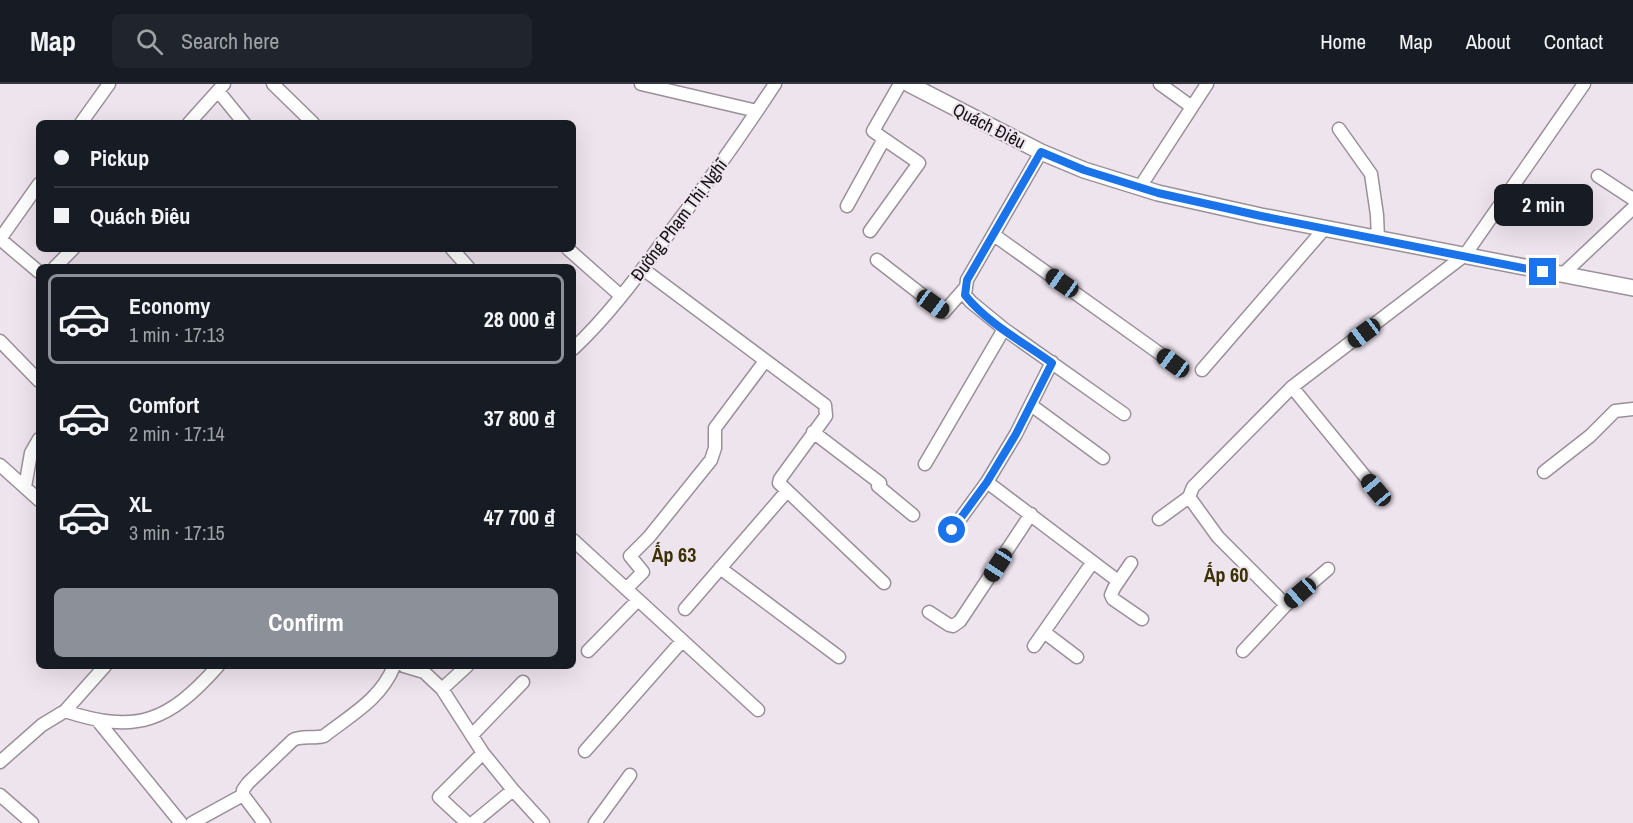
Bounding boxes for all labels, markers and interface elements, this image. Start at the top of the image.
search box [112,14,532,68]
text: Map [30,22,76,60]
icon: search [133,25,166,58]
text: Search here [181,26,279,56]
text: Home [1320,27,1366,56]
text: Map [1399,27,1433,56]
text: About [1466,27,1511,56]
text: Contact [1544,27,1603,56]
street label: Quách Điêu [948,97,1030,155]
text: Pickup [90,143,149,173]
street label: Đường Phạm Thị Nghĩ [625,153,733,286]
callout: 2 min [1494,185,1592,227]
text: 2 min [1522,191,1565,218]
text: Quách Điêu [90,201,190,231]
route end [1529,258,1556,285]
car [1042,265,1082,301]
car [913,286,953,322]
text: Economy [129,291,210,321]
icon: car [57,292,111,346]
text: 28 000 ₫ [484,304,555,334]
car [1344,315,1384,351]
text: 1 min · 17:13 [129,321,225,348]
car [1153,345,1193,381]
text: Comfort [129,390,199,420]
icon: car [57,391,111,445]
text: 37 800 ₫ [484,403,555,433]
text: 2 min · 17:14 [129,420,225,447]
car [1358,470,1394,510]
text: XL [129,489,152,519]
icon: car [57,490,111,544]
text: 47 700 ₫ [484,502,555,532]
route start [938,516,965,543]
text: 3 min · 17:15 [129,519,225,546]
district label: Ấp 63 [652,541,696,568]
car [981,545,1015,585]
district label: Ấp 60 [1204,561,1248,588]
car [1281,574,1319,612]
button: Confirm [54,588,558,657]

